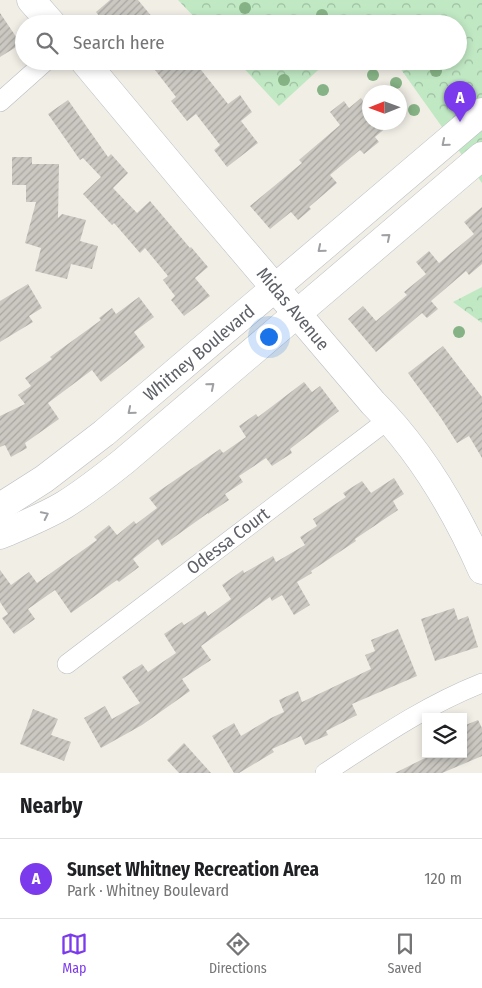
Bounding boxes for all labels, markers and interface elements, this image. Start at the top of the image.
search box [15,15,467,70]
icon: search [33,29,61,57]
text: Search here [73,31,165,54]
pin: A [444,81,476,122]
north arrow [362,85,407,130]
one-way arrow [442,138,451,146]
one-way arrow [382,233,391,242]
one-way arrow [318,243,327,251]
street label: Midas Avenue [252,263,334,355]
street label: Whitney Boulevard [139,300,259,406]
your location [256,324,282,350]
one-way arrow [205,384,214,392]
one-way arrow [127,405,136,414]
street label: Odessa Court [182,503,274,579]
one-way arrow [39,511,48,521]
map controls [422,713,467,758]
button: layers [422,713,467,758]
text: Nearby [20,793,82,819]
text: Sunset Whitney Recreation Area [67,858,319,881]
text: A [32,869,40,888]
text: 120 m [424,869,462,888]
text: Park · Whitney Boulevard [67,881,229,900]
tab: Map [60,930,88,977]
tab: Directions [209,930,267,977]
tab: Saved [387,930,422,977]

